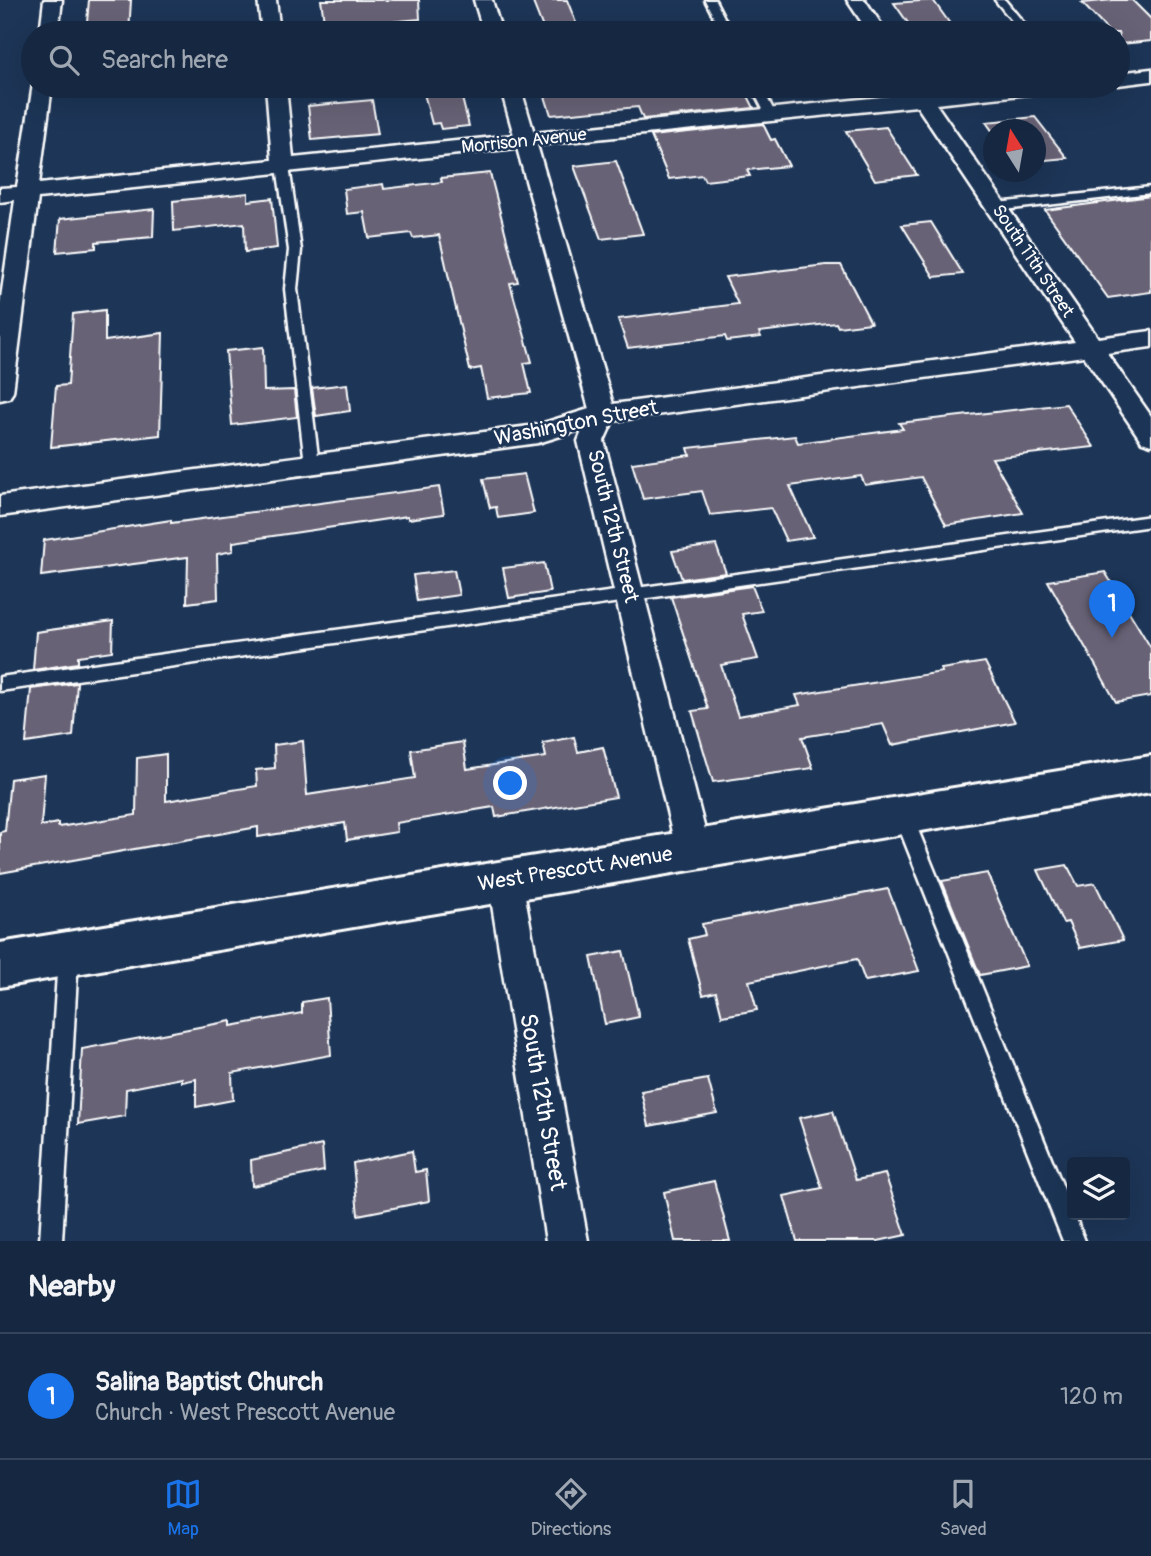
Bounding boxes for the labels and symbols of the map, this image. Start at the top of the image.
north arrow [983,119,1046,182]
street label: Morrison Avenue [460,123,588,159]
street label: South 11th Street [987,200,1080,322]
street label: Washington Street [492,394,661,452]
street label: South 12th Street [581,447,645,606]
pin: 1 [1089,580,1135,638]
your location [493,766,527,800]
street label: West Prescott Avenue [476,840,675,898]
street label: South 12th Street [513,1011,573,1193]

